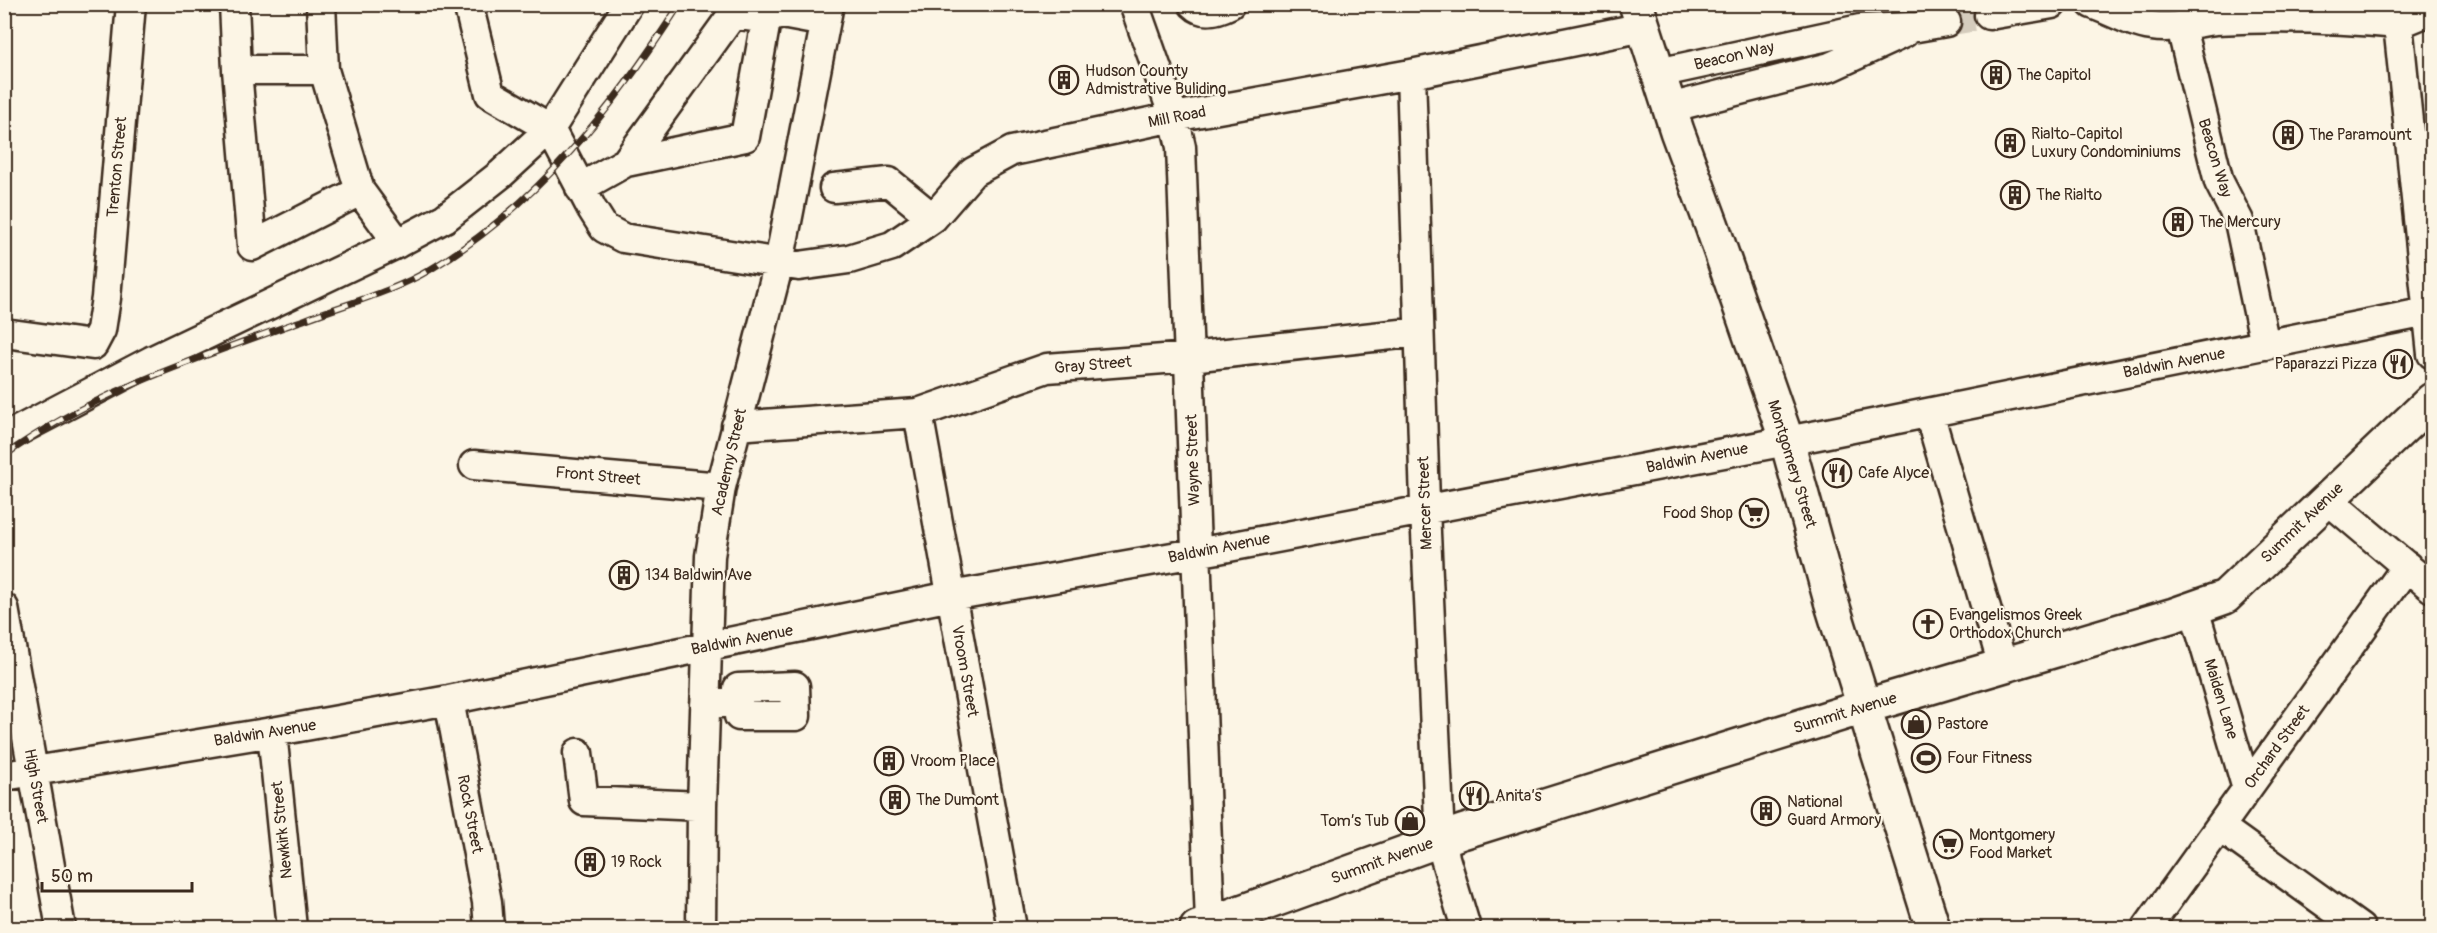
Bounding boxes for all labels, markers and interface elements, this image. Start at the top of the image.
street label: Beacon Way [1692,37,1776,75]
building icon: The Capitol [1980,59,2012,91]
place label: Hudson County Admistrative Buliding [1085,61,1226,99]
building icon: Hudson County Admistrative Buliding [1048,64,1080,96]
place label: The Capitol [2017,65,2091,85]
street label: Mill Road [1146,102,1208,132]
street label: Trenton Street [103,115,131,218]
street label: Beacon Way [2194,116,2237,200]
building icon: The Paramount [2272,119,2304,151]
place label: Rialto-Capitol Luxury Condominiums [2031,124,2181,162]
place label: The Paramount [2309,125,2412,145]
building icon: Rialto-Capitol Luxury Condominiums [1994,127,2026,159]
building icon: The Rialto [1999,179,2031,211]
place label: The Rialto [2036,185,2103,205]
building icon: The Mercury [2162,206,2194,238]
place label: The Mercury [2199,212,2281,232]
street label: Baldwin Avenue [2121,343,2227,383]
restaurant icon: Paparazzi Pizza [2382,348,2414,380]
street label: Gray Street [1054,352,1133,378]
place label: Paparazzi Pizza [2274,354,2377,374]
street label: Montgomery Street [1763,397,1821,531]
street label: Academy Street [707,406,751,518]
street label: Wayne Street [1181,413,1205,506]
street label: Baldwin Avenue [1644,438,1750,478]
street label: Mercer Street [1413,455,1437,550]
restaurant icon: Cafe Alyce [1821,457,1853,489]
street label: Front Street [554,462,642,490]
place label: Cafe Alyce [1858,463,1929,483]
street label: Summit Avenue [2256,478,2348,567]
supermarket icon: Food Shop [1738,497,1770,529]
place label: Food Shop [1663,503,1733,523]
street label: Baldwin Avenue [1166,528,1272,568]
building icon: 134 Baldwin Ave [608,559,640,591]
place label: 134 Baldwin Ave [645,565,752,585]
place label: Evangelismos Greek Orthodox Church [1949,605,2082,643]
church icon: Evangelismos Greek Orthodox Church [1912,608,1944,640]
street label: Baldwin Avenue [689,620,795,660]
street label: Vroom Street [947,624,983,719]
street label: Maiden Lane [2199,656,2243,742]
street label: Summit Avenue [1791,688,1899,738]
street label: Orchard Street [2240,701,2315,793]
shop icon: Pastore [1900,708,1932,740]
place label: Pastore [1937,714,1988,734]
street label: Baldwin Avenue [212,715,318,751]
sports icon: Four Fitness [1910,742,1942,774]
building icon: Vroom Place [873,745,905,777]
street label: High Street [20,747,53,825]
place label: Four Fitness [1947,748,2032,768]
place label: Vroom Place [910,751,996,771]
street label: Rock Street [453,773,488,855]
street label: Newkirk Street [267,780,297,880]
restaurant icon: Anita’s [1458,780,1490,812]
building icon: The Dumont [879,784,911,816]
place label: Anita’s [1495,786,1542,806]
place label: The Dumont [916,790,1000,810]
place label: National Guard Armory [1787,792,1881,830]
building icon: National Guard Armory [1750,795,1782,827]
shop icon: Tom’s Tub [1394,805,1426,837]
place label: Tom’s Tub [1320,811,1389,831]
place label: Montgomery Food Market [1969,825,2055,863]
supermarket icon: Montgomery Food Market [1932,828,1964,860]
street label: Summit Avenue [1328,833,1436,889]
building icon: 19 Rock [574,846,606,878]
place label: 19 Rock [611,852,662,872]
scale bar [42,855,192,893]
text: 50 m [51,865,93,888]

